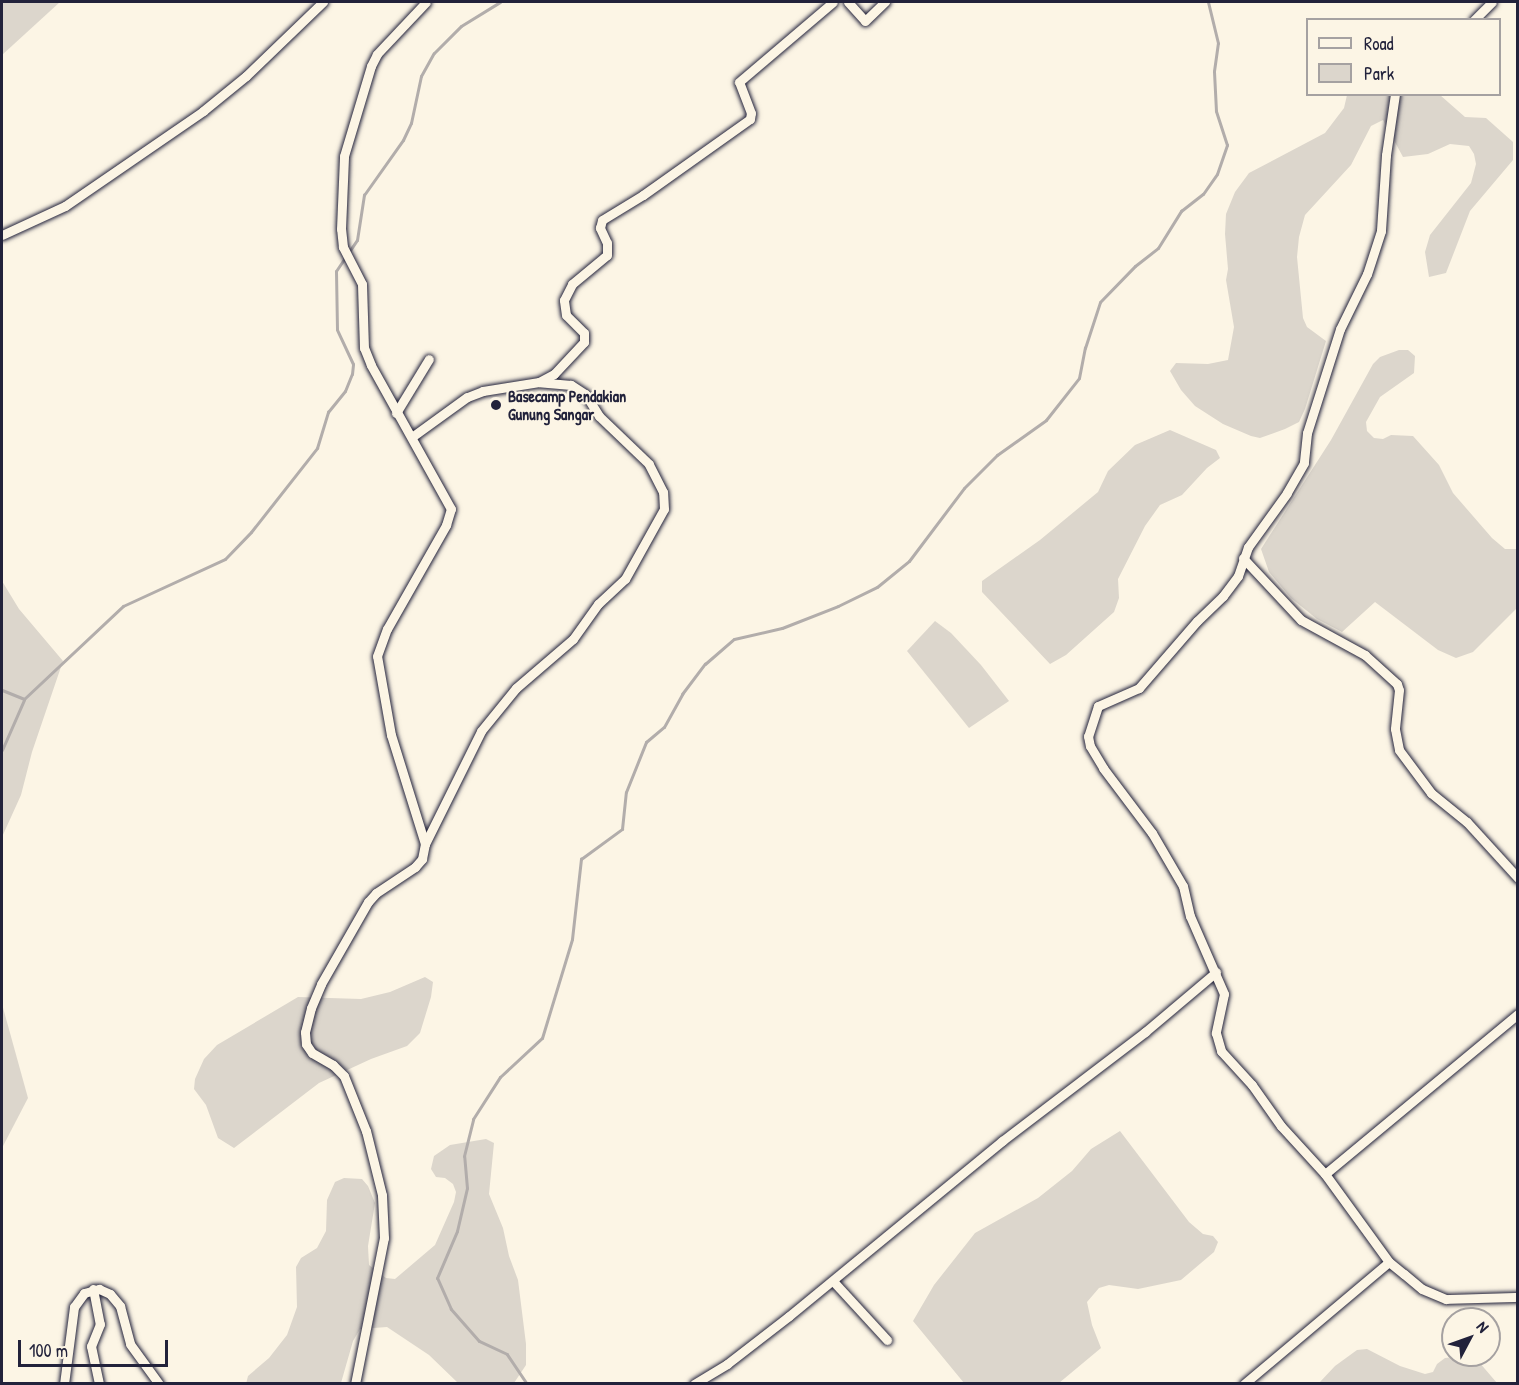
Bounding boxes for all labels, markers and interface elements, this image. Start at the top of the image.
legend [1306,18,1501,96]
text: Road [1364,31,1394,56]
text: Park [1364,61,1394,86]
place label: Basecamp Pendakian Gunung Sangar [508,386,626,424]
marker: Basecamp Pendakian Gunung Sangar [489,398,503,412]
north arrow [1441,1307,1501,1367]
text: N [1472,1316,1494,1337]
scale bar [21,1328,171,1366]
text: 100 m [29,1338,68,1363]

